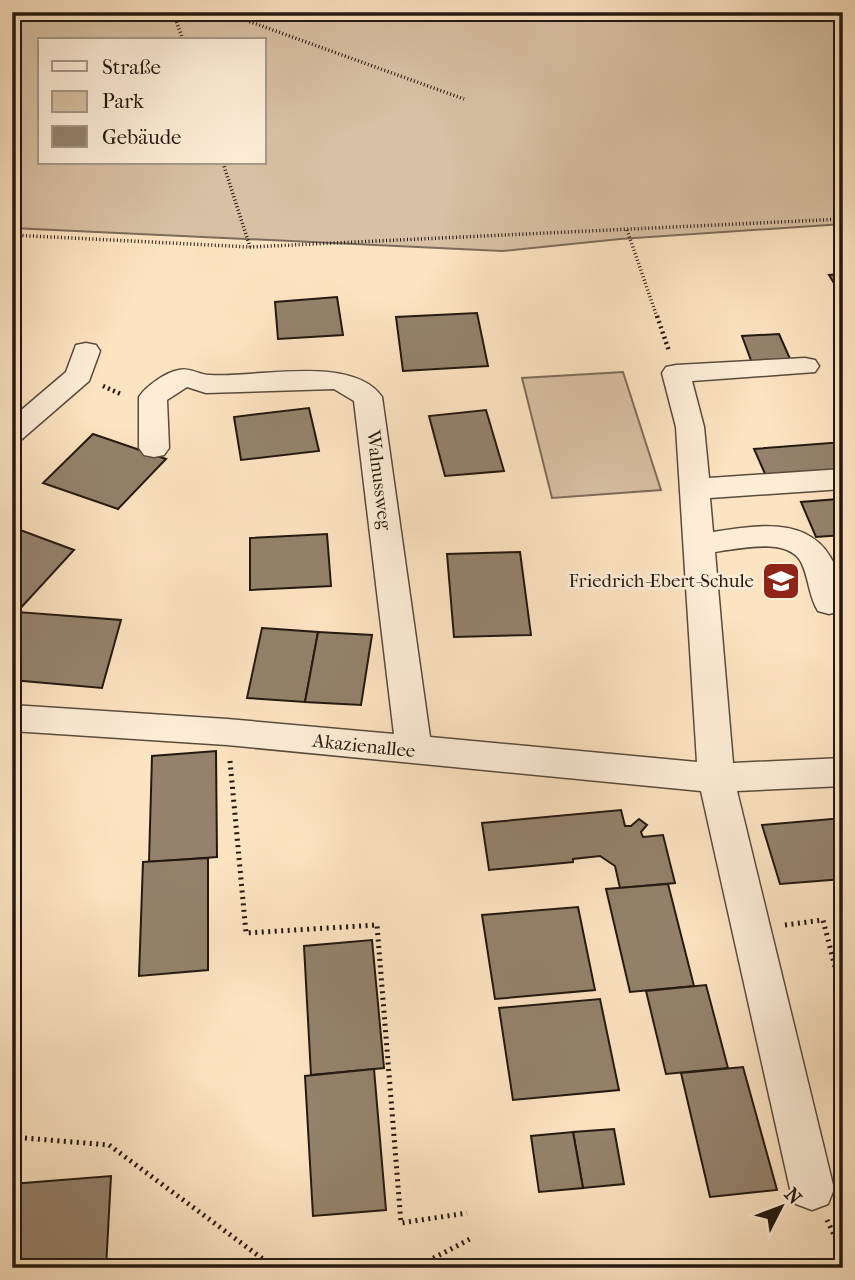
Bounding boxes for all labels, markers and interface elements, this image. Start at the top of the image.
legend [38,38,266,164]
text: Straße [102,55,161,79]
text: Park [102,89,144,113]
text: Gebäude [102,125,182,149]
street label: Walnussweg [362,428,396,532]
school or university icon: Friedrich-Ebert-Schule [760,560,802,602]
place label: Friedrich-Ebert-Schule [568,570,754,592]
street label: Akazienallee [311,730,416,762]
north arrow [746,1172,816,1242]
text: N [780,1184,806,1209]

